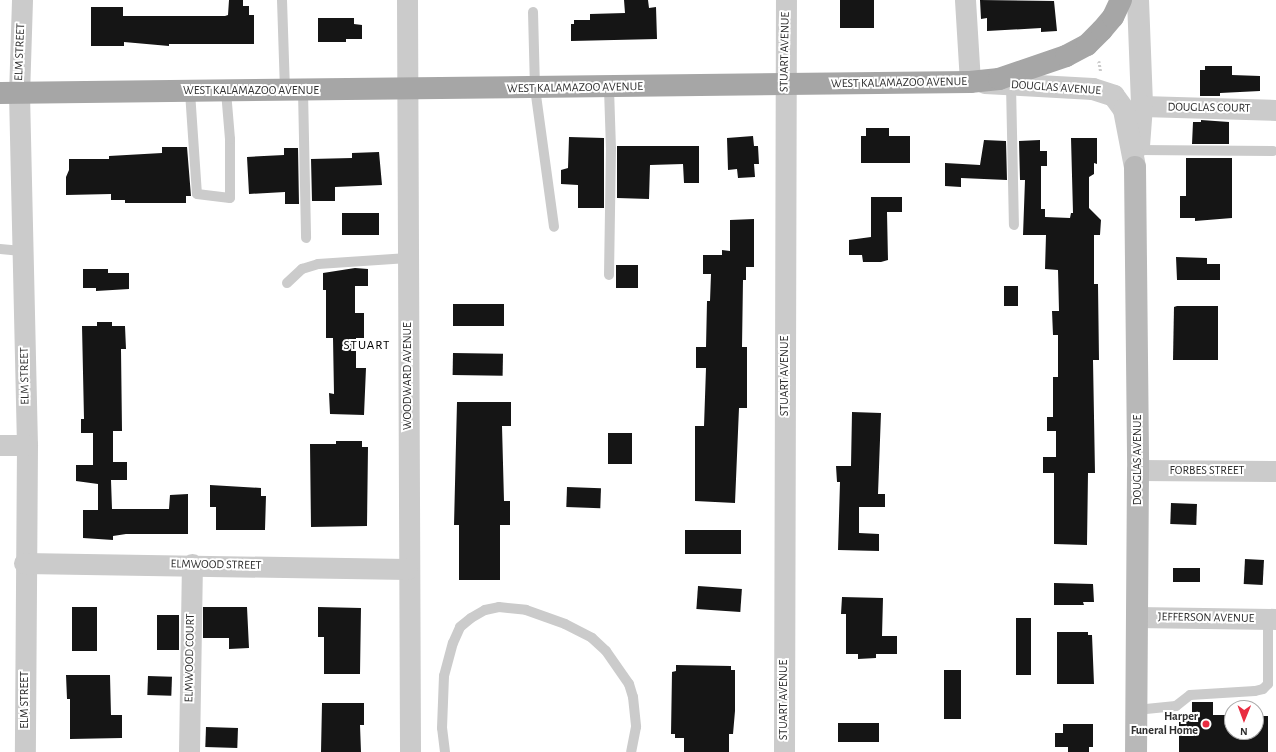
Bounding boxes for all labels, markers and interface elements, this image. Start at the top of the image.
street label: STUART AVENUE [777,12,793,92]
street label: ELM STREET [12,23,28,81]
street label: WEST KALAMAZOO AVENUE [831,75,967,91]
street label: DOUGLAS AVENUE [1010,78,1102,98]
street label: WEST KALAMAZOO AVENUE [507,80,643,96]
street label: WEST KALAMAZOO AVENUE [183,84,319,98]
street label: DOUGLAS COURT [1167,100,1251,116]
street label: WOODWARD AVENUE [401,322,415,430]
street label: STUART AVENUE [778,336,792,416]
district label: STUART [344,338,390,354]
street label: ELM STREET [17,347,33,405]
street label: DOUGLAS AVENUE [1131,415,1145,505]
street label: FORBES STREET [1170,464,1244,478]
street label: ELMWOOD STREET [170,557,262,573]
street label: JEFFERSON AVENUE [1158,610,1254,626]
street label: ELMWOOD COURT [182,613,198,703]
street label: STUART AVENUE [777,660,791,740]
street label: ELM STREET [18,671,32,729]
north arrow [1224,700,1264,740]
place label: Harper Funeral Home [1131,710,1198,738]
marker: Harper Funeral Home [1201,719,1211,729]
text: N [1240,726,1248,737]

